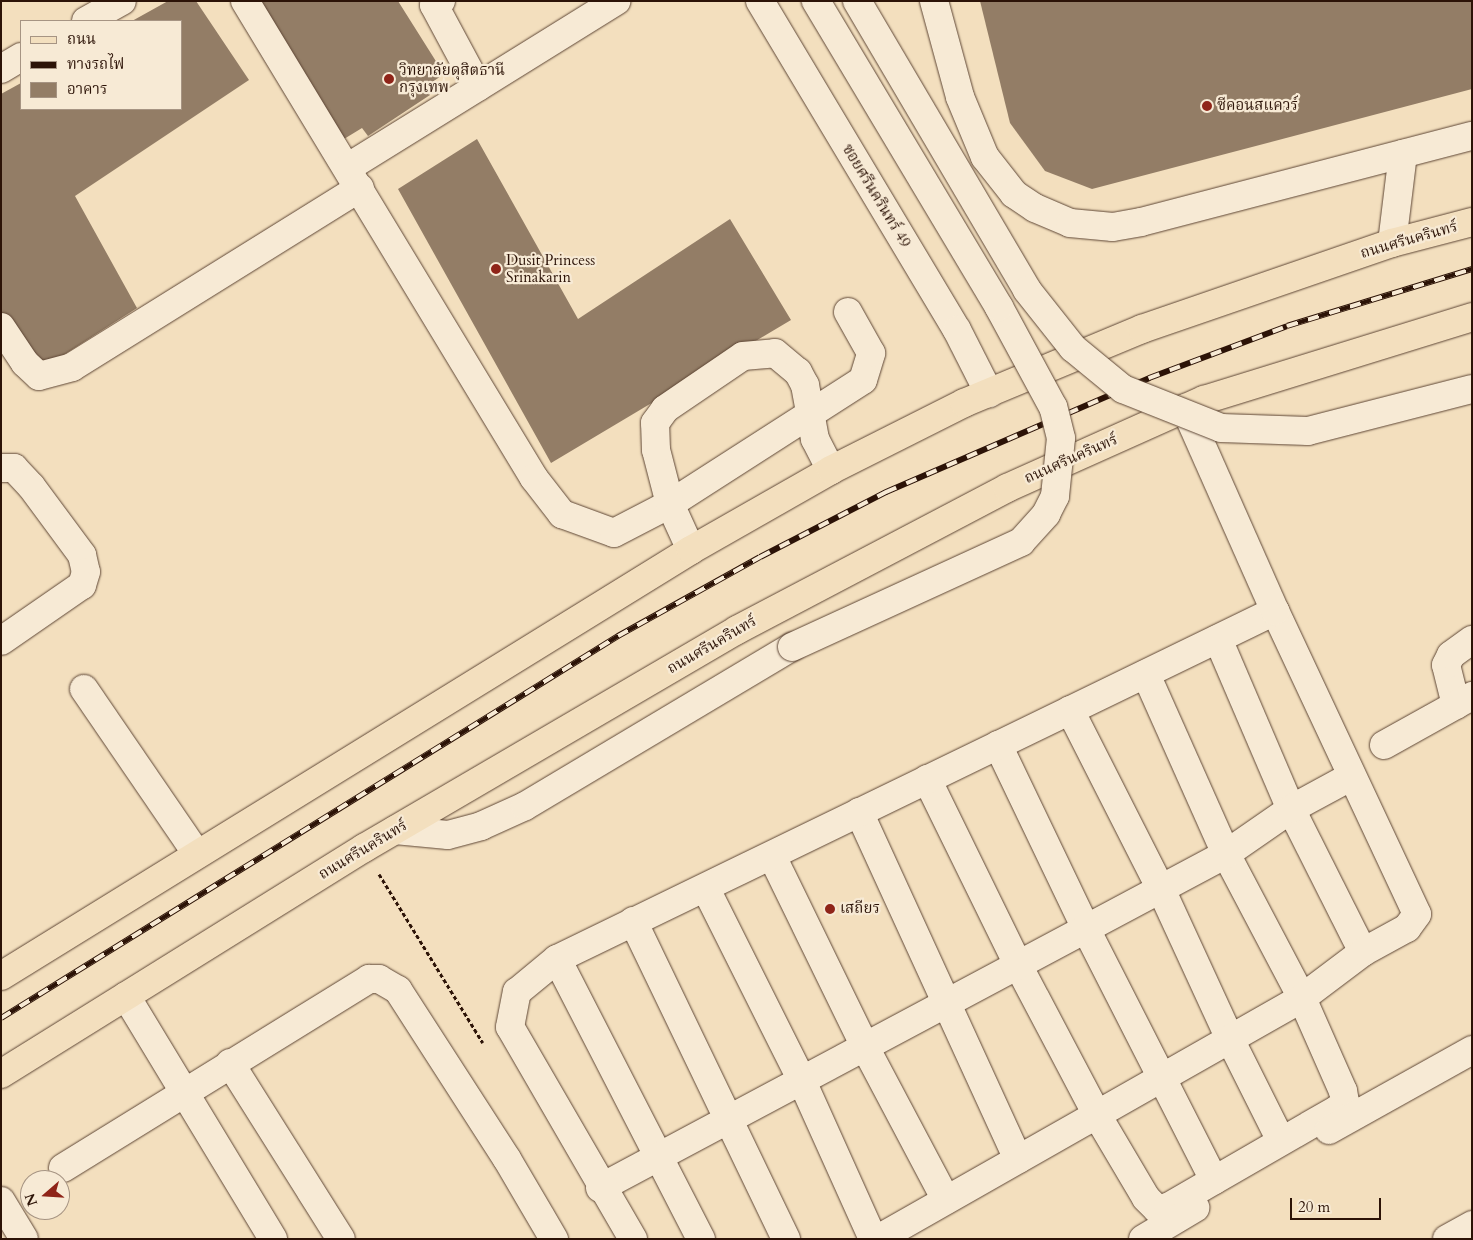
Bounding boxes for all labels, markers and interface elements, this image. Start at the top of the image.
legend [20,20,182,110]
text: ถนน [67,29,96,49]
text: ทางรถไฟ [67,54,124,74]
place label: วิทยาลัยดุสิตธานี กรุงเทพ [399,61,505,96]
marker: วิทยาลัยดุสิตธานี กรุงเทพ [383,73,395,85]
text: อาคาร [67,79,107,99]
place label: ซีคอนสแควร์ [1217,97,1298,115]
marker: ซีคอนสแควร์ [1201,100,1213,112]
street label: ซอยศรีนครินทร์ 49 [838,141,914,251]
street label: ถนนศรีนครินทร์ [1358,218,1460,262]
place label: Dusit Princess Srinakarin [506,251,595,286]
marker: Dusit Princess Srinakarin [490,263,502,275]
street label: ถนนศรีนครินทร์ [1022,430,1120,488]
street label: ถนนศรีนครินทร์ [664,612,760,678]
street label: ถนนศรีนครินทร์ [315,816,411,884]
place label: เสถียร [840,900,880,918]
marker: เสถียร [824,903,836,915]
north arrow [20,1170,70,1220]
scale bar [1293,1188,1384,1220]
text: N [20,1191,42,1209]
text: 20 m [1298,1197,1330,1217]

